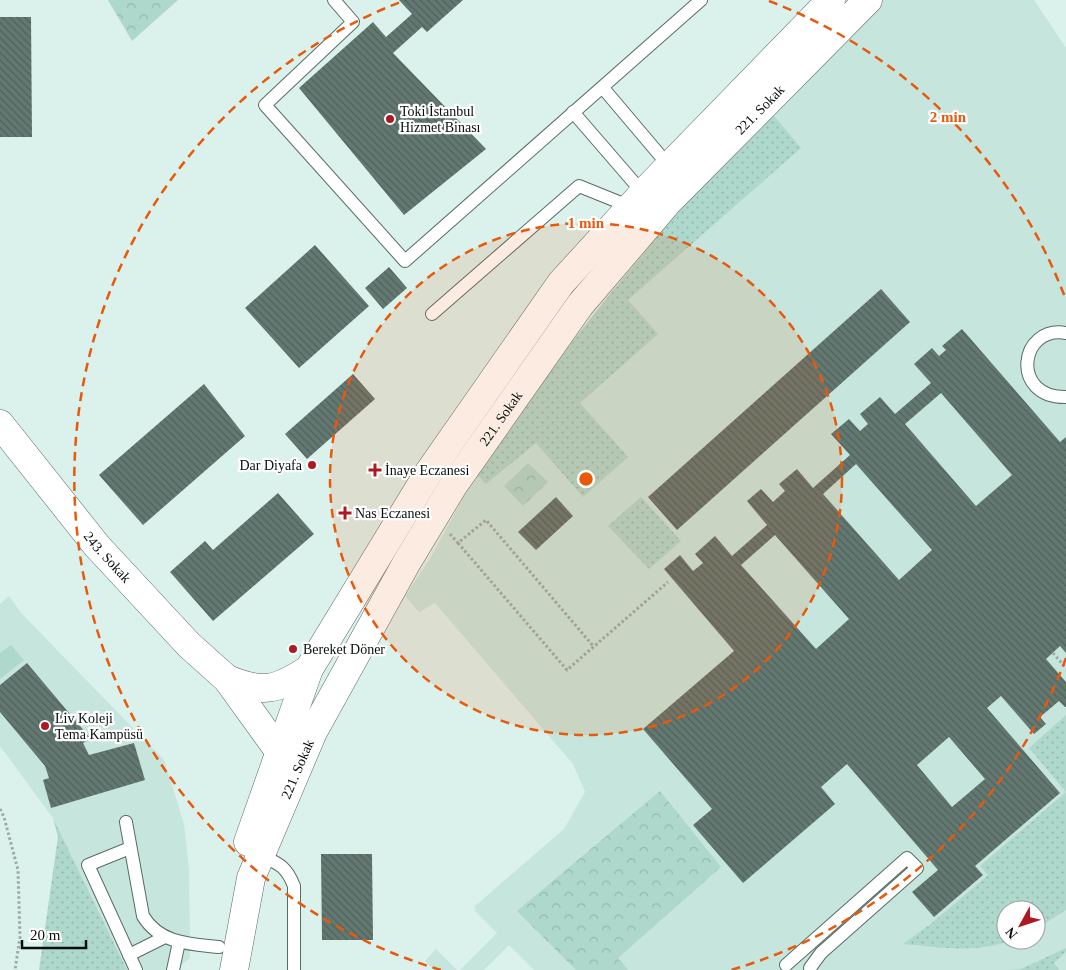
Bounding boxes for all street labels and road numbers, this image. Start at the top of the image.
street label: 221. Sokak [732,82,787,137]
street label: 221. Sokak [476,388,525,448]
street label: 243. Sokak [81,529,134,585]
street label: 221. Sokak [278,737,317,801]

